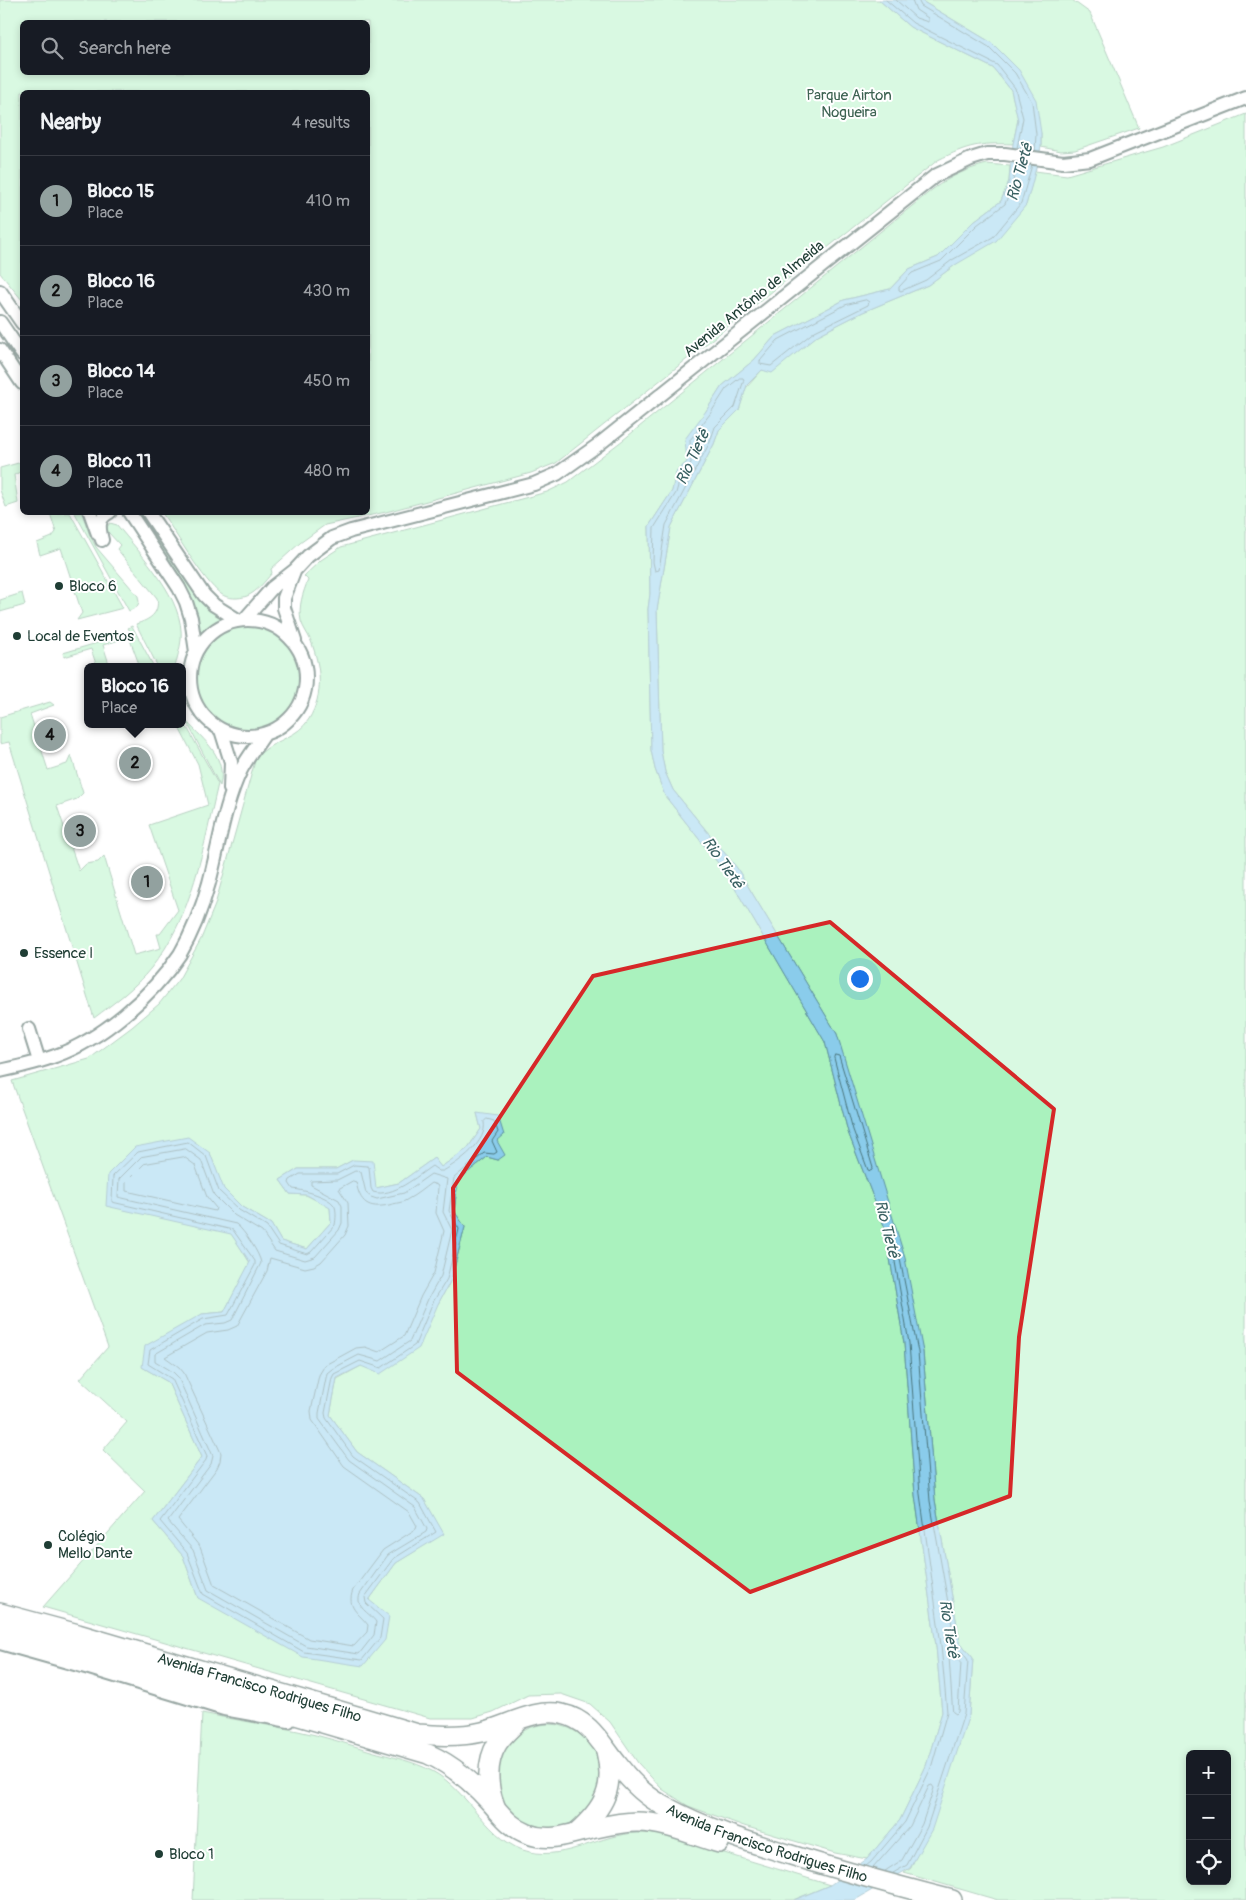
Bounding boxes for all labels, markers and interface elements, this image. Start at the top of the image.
search box [20,20,370,75]
icon: search [38,34,66,62]
text: Search here [78,36,171,60]
park label: Parque Airton Nogueira [806,86,892,122]
text: Nearby [40,109,101,136]
text: 4 results [292,113,350,133]
water label: Rio Tietê [1002,140,1038,203]
text: Bloco 15 [87,179,154,203]
text: 1 [53,191,59,211]
text: 410 m [306,191,350,211]
text: Place [87,203,123,223]
street label: Avenida Antônio de Almeida [680,236,828,362]
text: Bloco 16 [87,269,155,293]
text: 2 [52,281,60,301]
text: 430 m [303,281,350,301]
text: Place [87,293,123,313]
text: Bloco 14 [87,359,155,383]
text: 3 [52,371,60,391]
text: 450 m [303,371,350,391]
text: Place [87,383,123,403]
water label: Rio Tietê [672,425,715,488]
text: Bloco 11 [87,449,151,473]
text: 4 [51,461,61,481]
text: 480 m [304,461,350,481]
text: Place [87,473,123,493]
place label: Bloco 6 [69,577,117,596]
marker: Bloco 6 [53,580,65,592]
place label: Local de Eventos [27,627,134,646]
marker: Local de Eventos [11,630,23,642]
popup [84,663,186,728]
text: Bloco 16 [101,674,169,698]
text: Place [101,698,137,718]
pin: 4 [34,716,66,754]
pin: 2 [119,744,151,782]
pin: 3 [64,812,96,850]
water label: Rio Tietê [698,833,749,894]
pin: 1 [131,863,163,901]
place label: Essence I [34,944,93,963]
marker: Essence I [18,947,30,959]
your location [847,966,873,992]
water label: Rio Tietê [870,1198,904,1261]
place label: Colégio Mello Dante [58,1527,133,1563]
marker: Colégio Mello Dante [42,1539,54,1551]
water label: Rio Tietê [935,1598,964,1661]
street label: Avenida Francisco Rodrigues Filho [155,1648,364,1726]
map controls [1186,1750,1231,1885]
button: + [1186,1750,1231,1795]
button: − [1186,1795,1231,1840]
street label: Avenida Francisco Rodrigues Filho [663,1799,870,1887]
button: locate [1186,1840,1231,1885]
place label: Bloco 1 [169,1845,214,1864]
marker: Bloco 1 [153,1848,165,1860]

